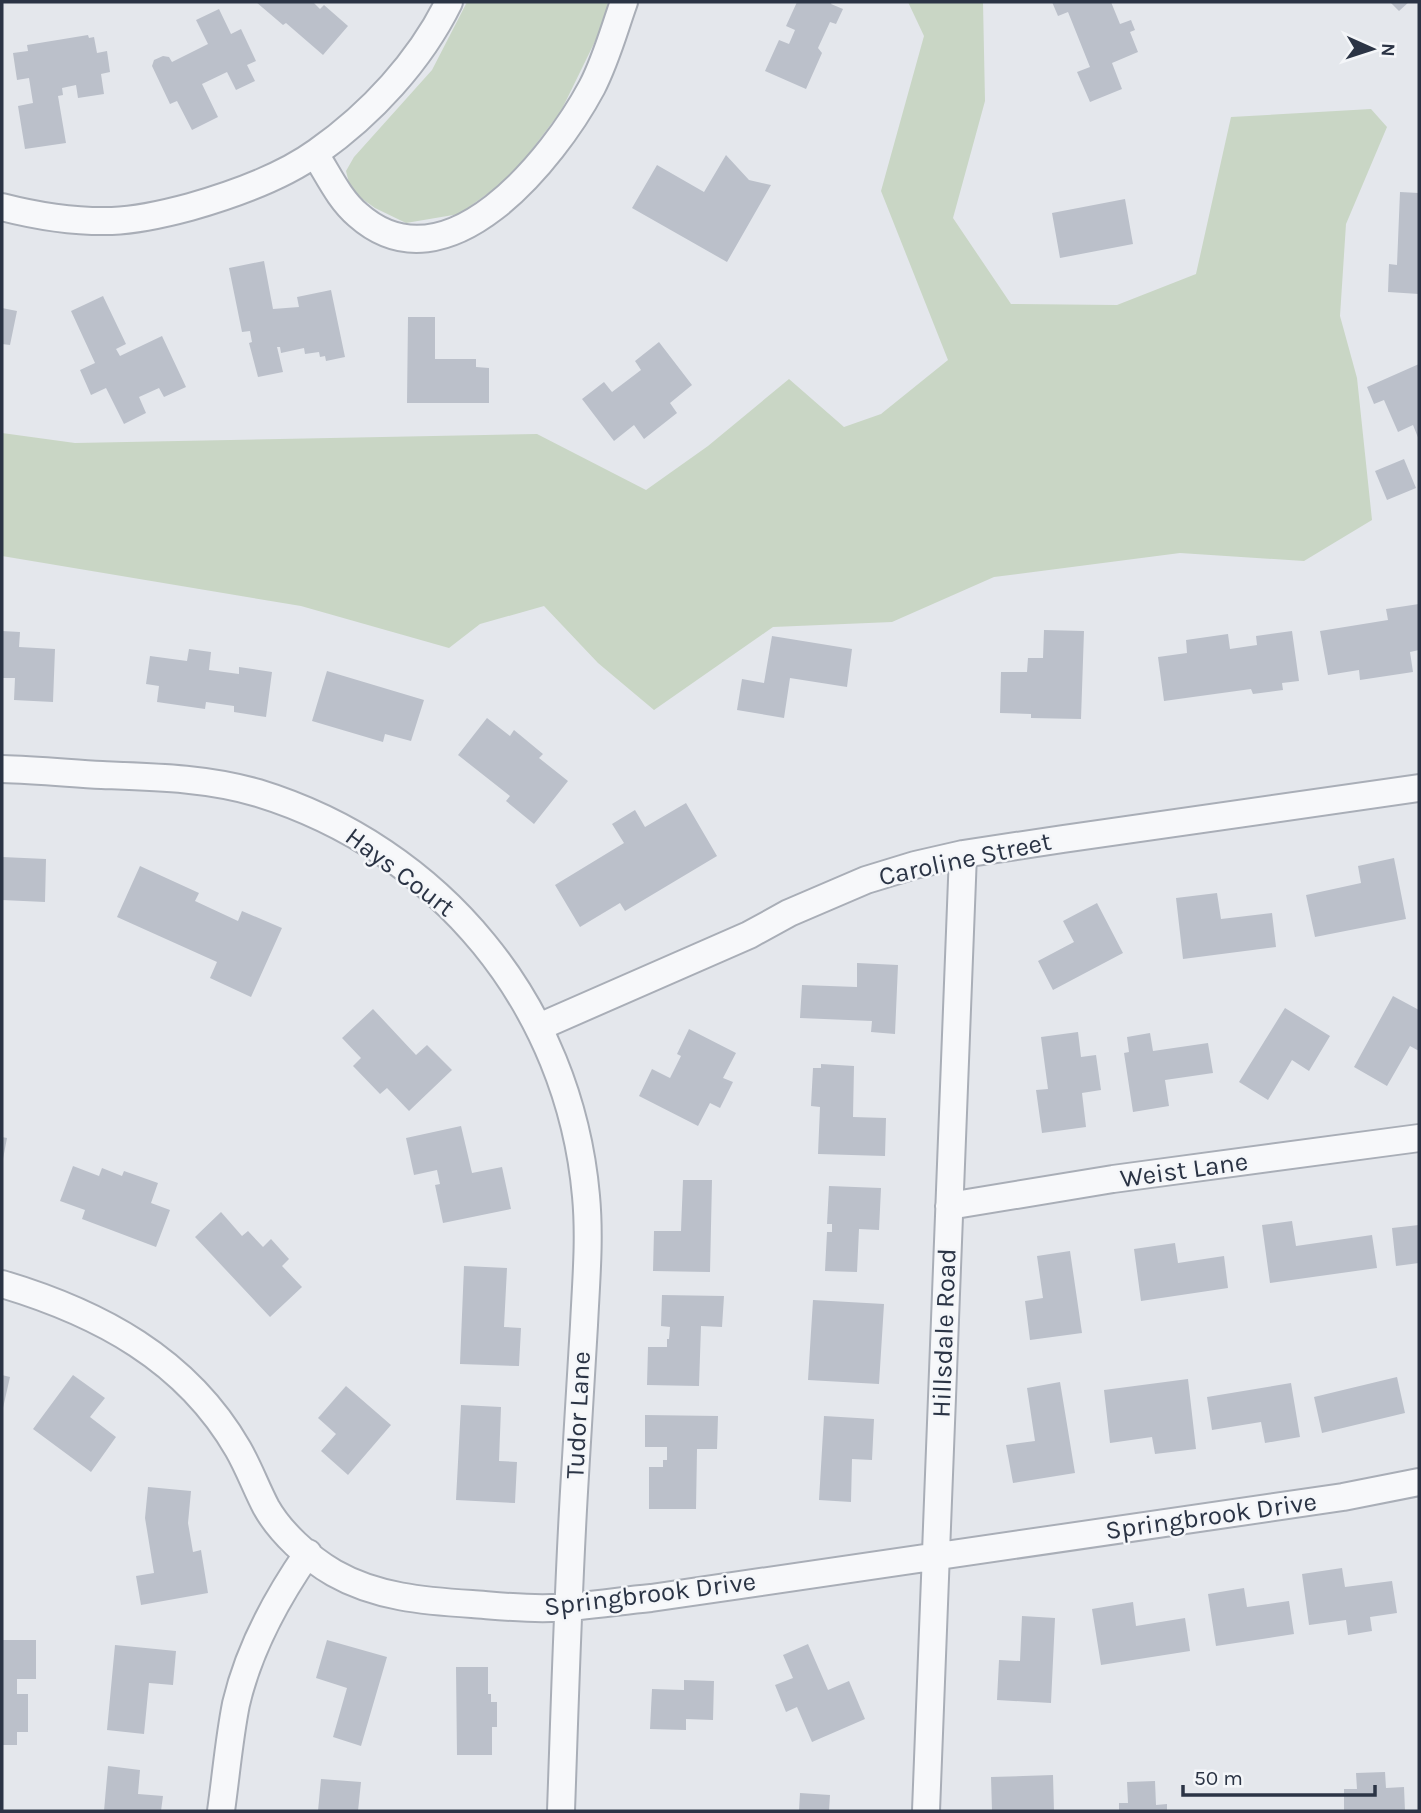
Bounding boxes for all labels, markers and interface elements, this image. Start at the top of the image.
north arrow [1337,14,1407,84]
text: N [1377,42,1399,57]
street label: Hays Court [339,821,461,923]
street label: Caroline Street [876,826,1054,892]
street label: Weist Lane [1118,1146,1250,1194]
street label: Hillsdale Road [926,1248,962,1418]
street label: Tudor Lane [559,1350,597,1480]
street label: Springbrook Drive [1103,1486,1319,1546]
street label: Springbrook Drive [542,1566,758,1622]
scale bar [1183,1754,1376,1798]
text: 50 m [1194,1766,1243,1790]

